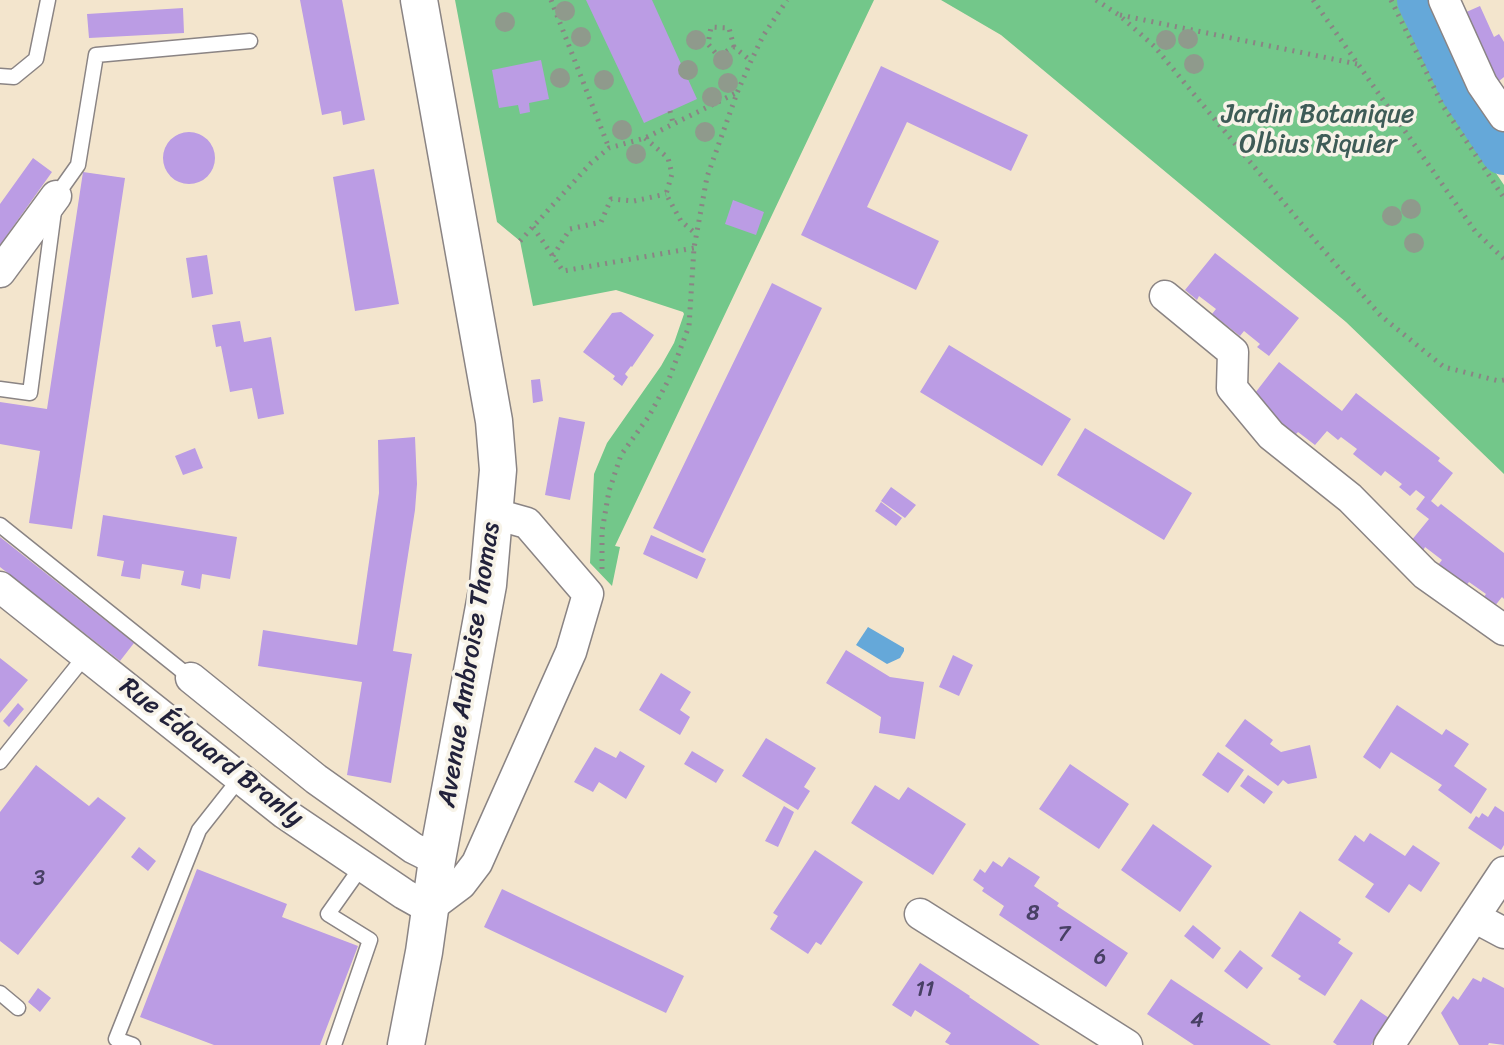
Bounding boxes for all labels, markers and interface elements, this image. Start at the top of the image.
park label: Jardin Botanique Olbius Riquier [1222,99,1414,160]
street label: Avenue Ambroise Thomas [432,520,508,810]
street label: Rue Édouard Branly [113,672,309,834]
house number: 3 [33,866,45,892]
house number: 8 [1026,901,1040,927]
house number: 7 [1058,922,1070,948]
house number: 6 [1094,945,1106,971]
house number: 11 [916,977,934,1003]
house number: 4 [1190,1008,1204,1034]

